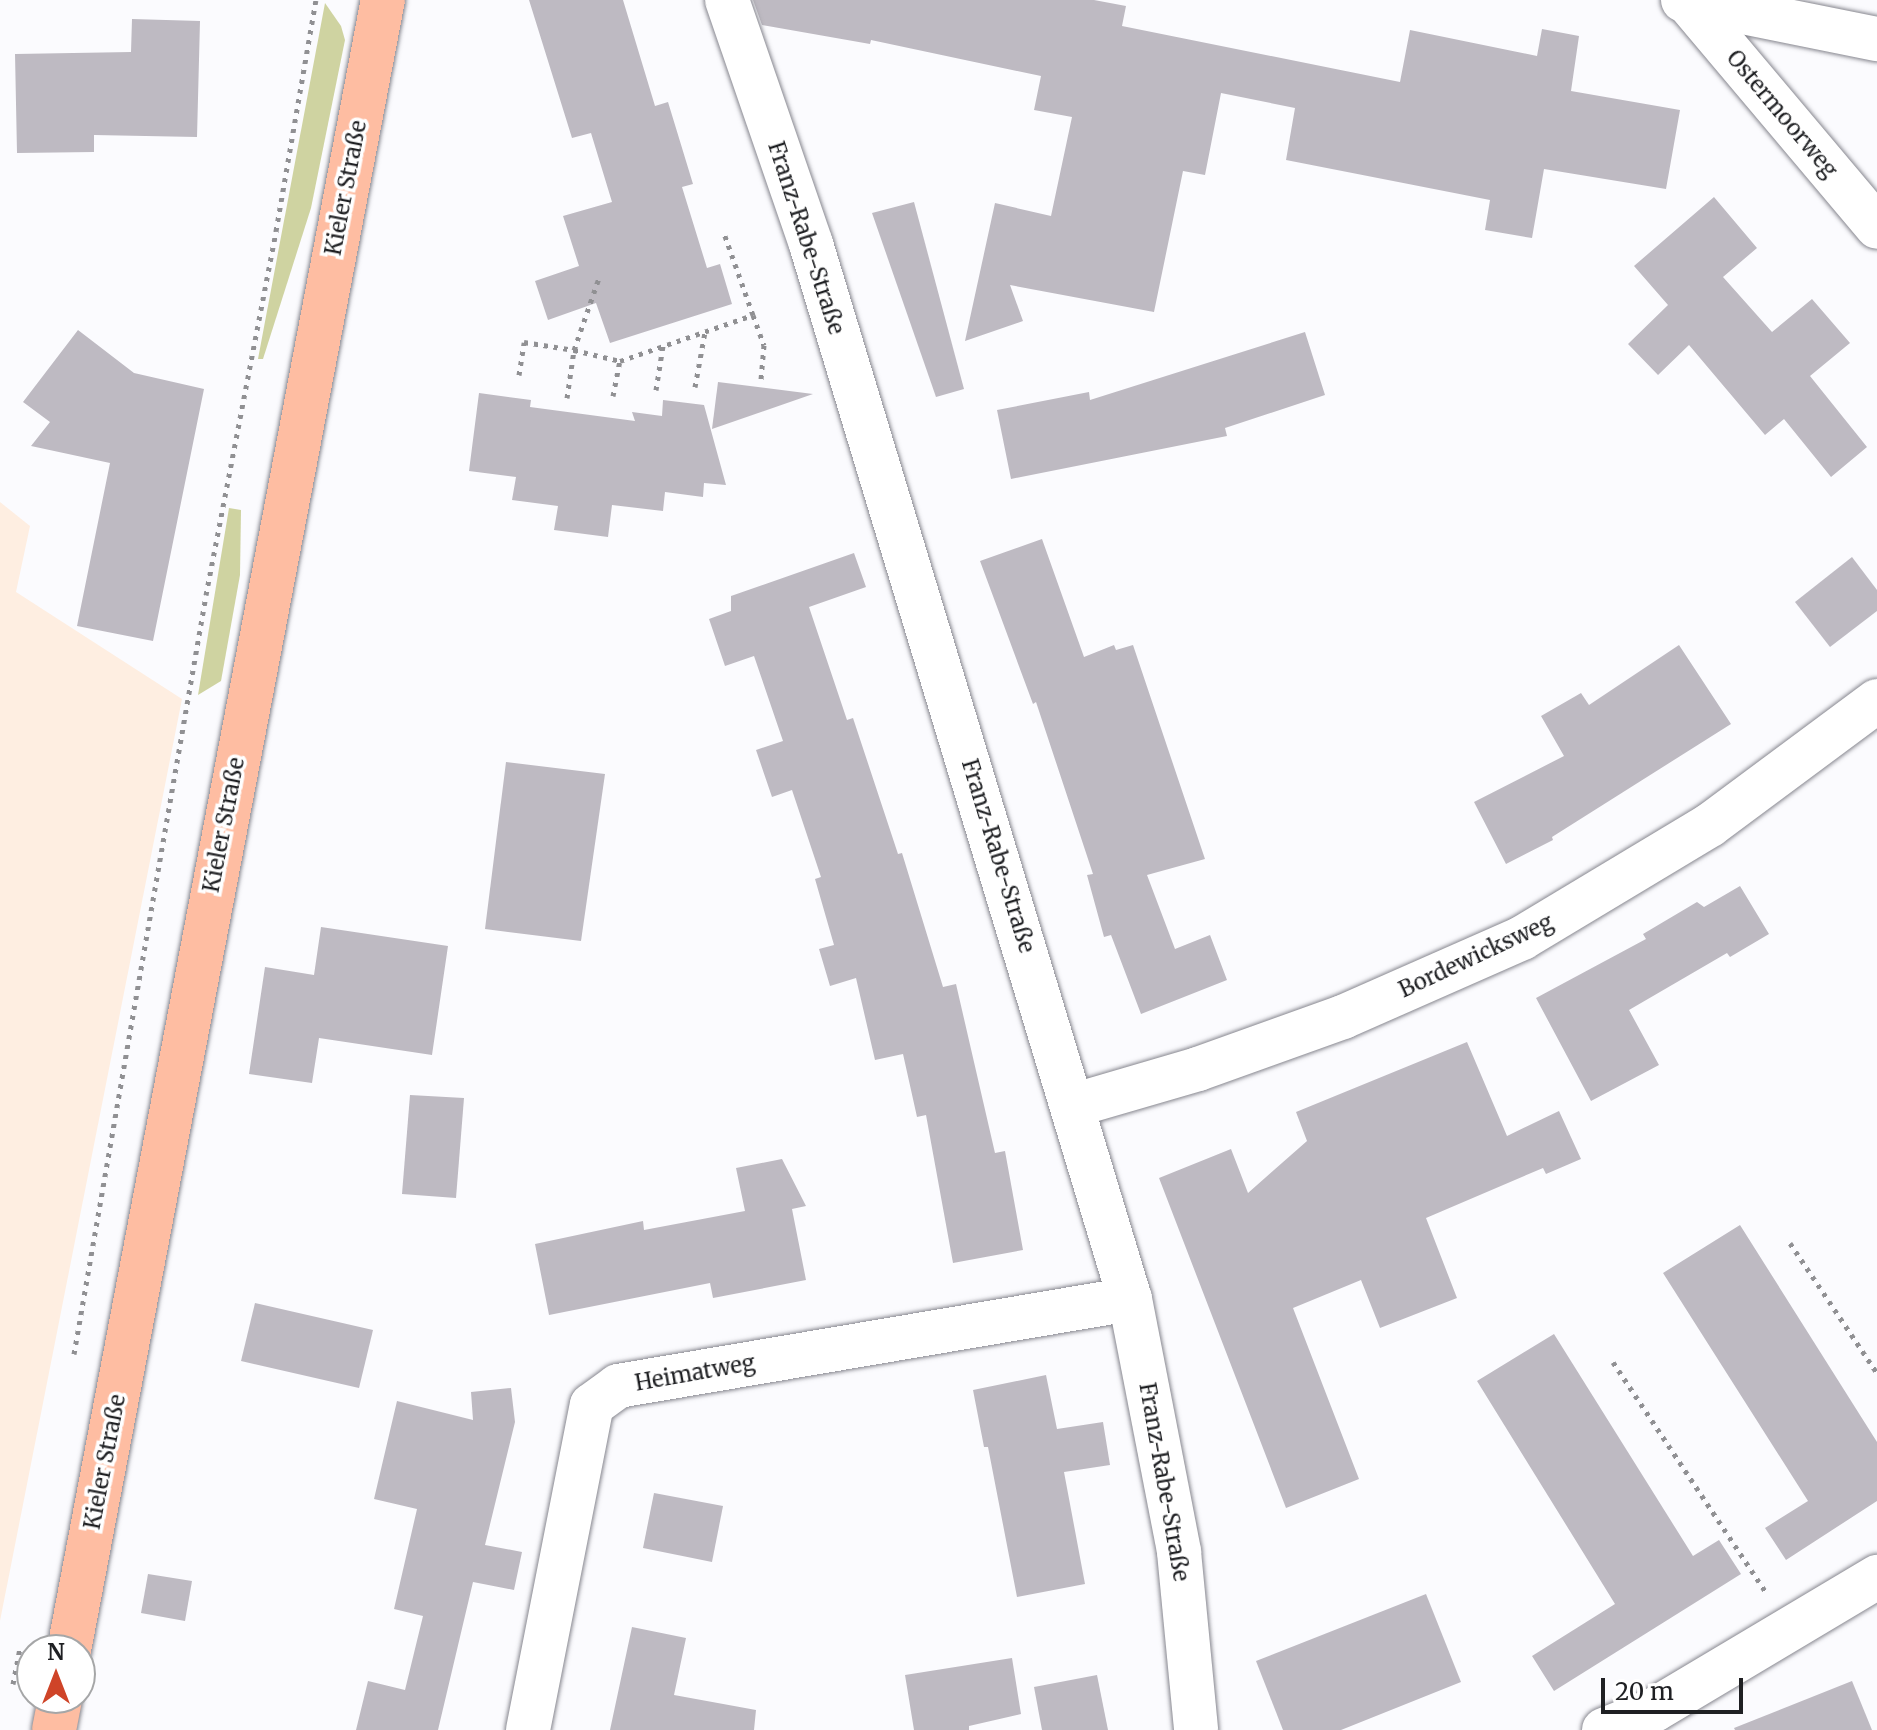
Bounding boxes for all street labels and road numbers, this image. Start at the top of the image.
street label: Ostermoorweg [1721,45,1843,183]
street label: Kieler Straße [320,118,372,258]
street label: Franz-Rabe-Straße [762,138,850,338]
street label: Kieler Straße [198,755,250,895]
street label: Franz-Rabe-Straße [956,756,1040,956]
street label: Bordewicksweg [1395,909,1557,1003]
street label: Heimatweg [633,1349,757,1397]
street label: Franz-Rabe-Straße [1134,1381,1194,1583]
street label: Kieler Straße [79,1392,131,1532]

